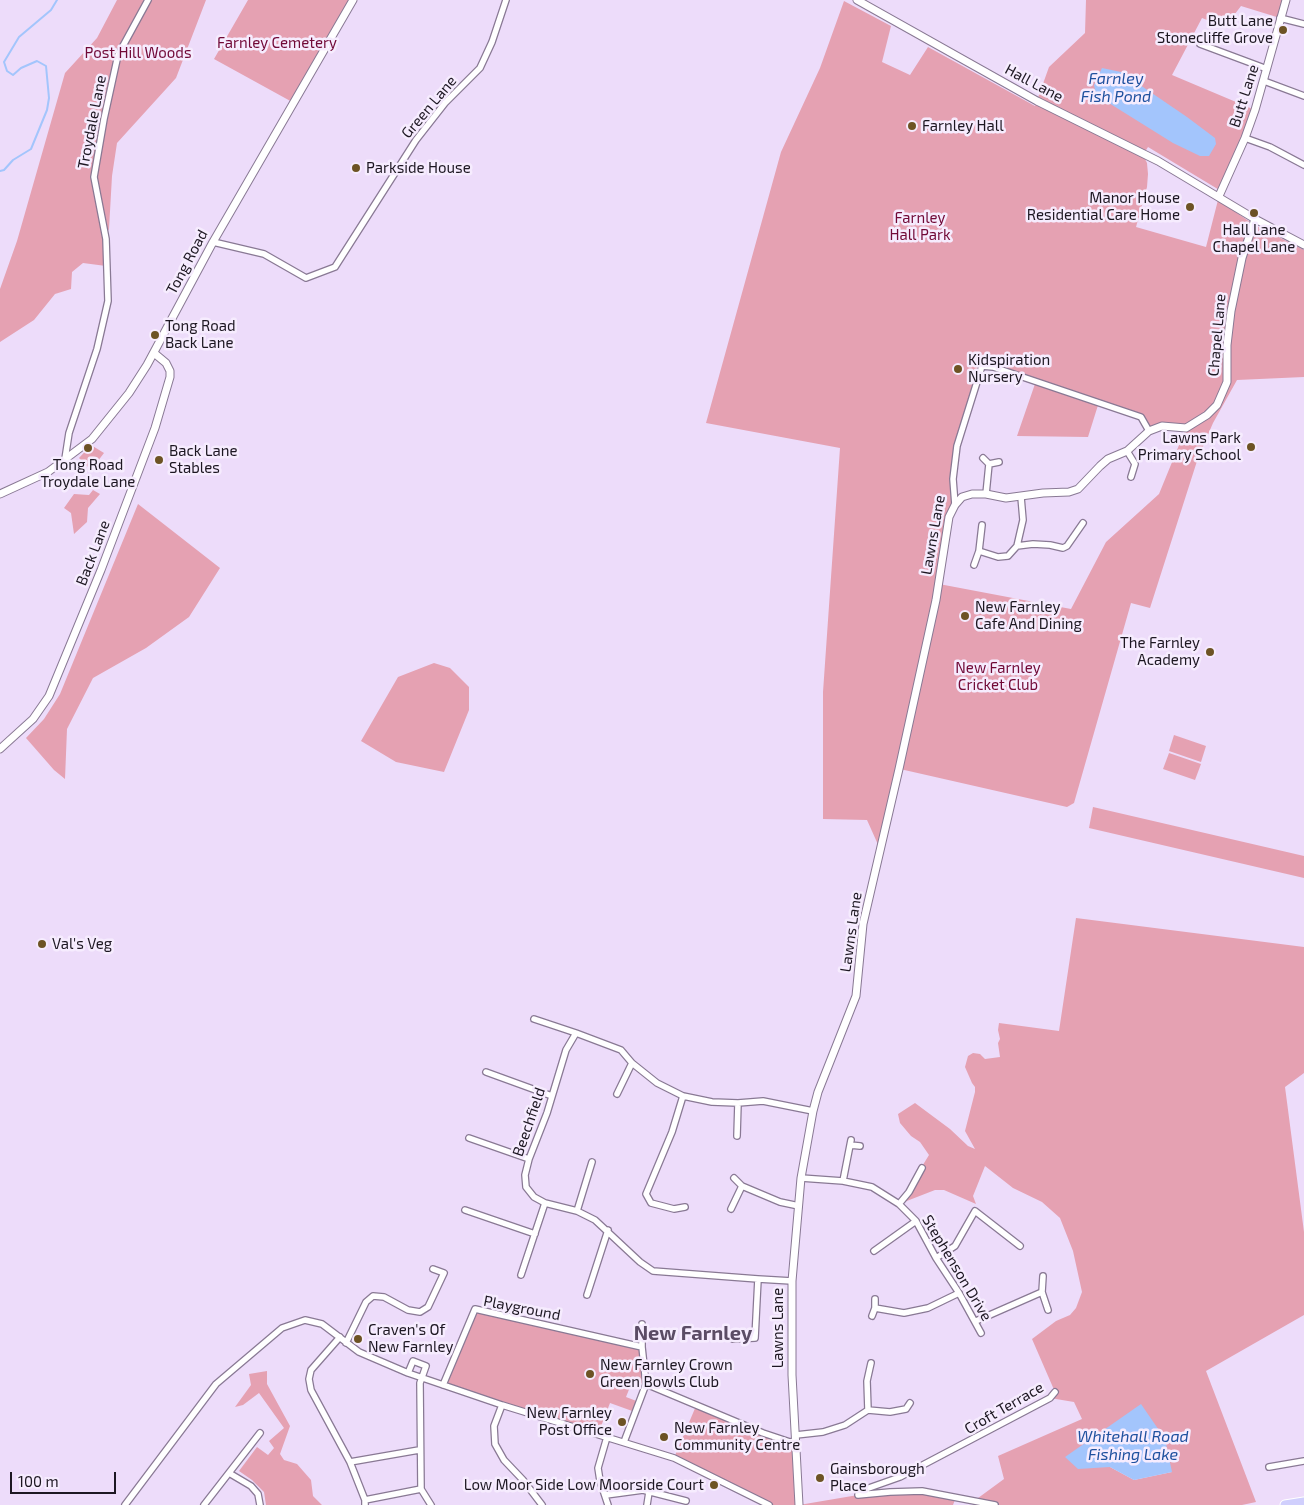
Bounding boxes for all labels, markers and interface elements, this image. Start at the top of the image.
place label: Butt Lane Stonecliffe Grove [1157,12,1273,47]
marker: Butt Lane Stonecliffe Grove [1277,24,1289,36]
park label: Farnley Cemetery [217,34,337,52]
park label: Post Hill Woods [84,44,192,62]
street label: Hall Lane [1002,60,1066,106]
street label: Butt Lane [1225,62,1263,130]
water label: Farnley Fish Pond [1081,69,1151,107]
street label: Green Lane [398,72,460,142]
street label: Troydale Lane [74,74,110,170]
place label: Farnley Hall [922,117,1004,135]
marker: Farnley Hall [906,120,918,132]
place label: Parkside House [366,159,471,177]
marker: Parkside House [350,162,362,174]
place label: Manor House Residential Care Home [1027,189,1180,224]
marker: Manor House Residential Care Home [1184,201,1196,213]
marker: Hall Lane Chapel Lane [1248,207,1260,219]
park label: Farnley Hall Park [889,209,951,244]
place label: Hall Lane Chapel Lane [1213,221,1295,256]
street label: Tong Road [162,227,212,297]
street label: Chapel Lane [1204,293,1230,377]
place label: Tong Road Back Lane [165,317,236,352]
marker: Tong Road Back Lane [149,329,161,341]
place label: Kidspiration Nursery [968,351,1050,386]
marker: Kidspiration Nursery [952,363,964,375]
place label: Lawns Park Primary School [1138,429,1241,464]
marker: Lawns Park Primary School [1245,441,1257,453]
marker: Tong Road Troydale Lane [82,442,94,454]
place label: Back Lane Stables [169,442,238,477]
marker: Back Lane Stables [153,454,165,466]
place label: Tong Road Troydale Lane [41,456,135,491]
street label: Lawns Lane [917,494,949,576]
street label: Back Lane [72,518,114,588]
place label: New Farnley Cafe And Dining [975,598,1082,633]
marker: New Farnley Cafe And Dining [959,610,971,622]
place label: The Farnley Academy [1120,634,1200,669]
marker: The Farnley Academy [1204,646,1216,658]
park label: New Farnley Cricket Club [955,659,1041,694]
street label: Lawns Lane [836,891,866,973]
place label: Val's Veg [52,935,112,953]
marker: Val's Veg [36,938,48,950]
street label: Beechfield [509,1085,549,1159]
street label: Stephenson Drive [918,1212,996,1324]
street label: Lawns Lane [769,1288,787,1368]
street label: Playground [482,1292,562,1324]
place label: Craven's Of New Farnley [368,1321,453,1356]
district label: New Farnley [634,1321,752,1345]
marker: Craven's Of New Farnley [352,1333,364,1345]
place label: New Farnley Crown Green Bowls Club [600,1356,733,1391]
marker: New Farnley Crown Green Bowls Club [584,1368,596,1380]
street label: Croft Terrace [961,1378,1047,1438]
place label: New Farnley Post Office [527,1404,612,1439]
marker: New Farnley Post Office [616,1416,628,1428]
place label: New Farnley Community Centre [674,1419,800,1454]
water label: Whitehall Road Fishing Lake [1077,1427,1189,1465]
marker: New Farnley Community Centre [658,1431,670,1443]
place label: Gainsborough Place [830,1460,925,1495]
scale bar [12,1462,119,1494]
text: 100 m [18,1472,59,1490]
marker: Gainsborough Place [814,1472,826,1484]
place label: Low Moor Side Low Moorside Court [464,1476,704,1494]
marker: Low Moor Side Low Moorside Court [708,1479,720,1491]

